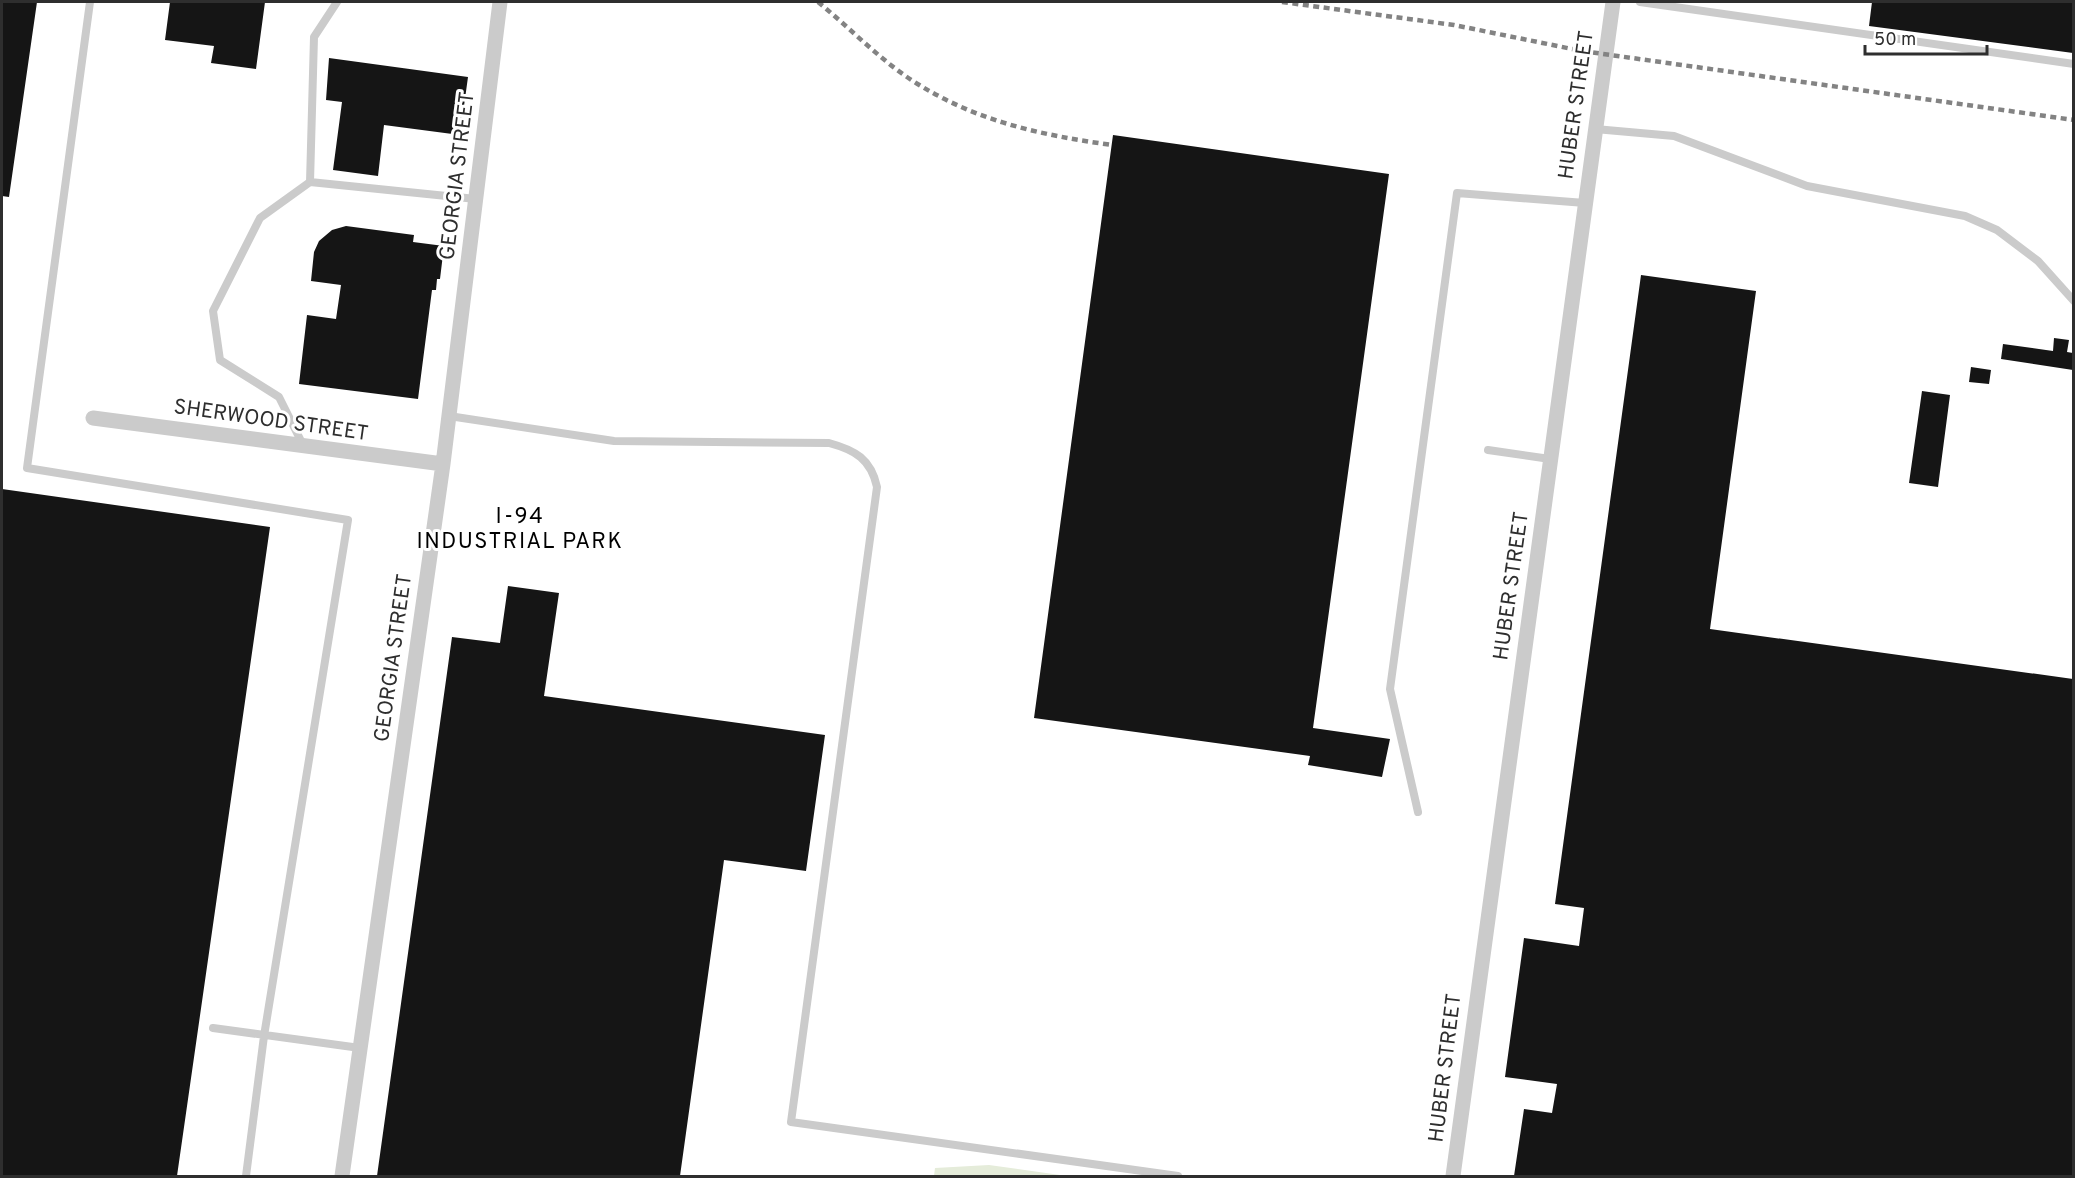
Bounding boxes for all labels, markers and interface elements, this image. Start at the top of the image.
scale bar [1865,18,1986,56]
street label: HUBER STREET [1553,29,1601,181]
text: 50 m [1874,29,1916,52]
street label: GEORGIA STREET [434,90,482,262]
street label: SHERWOOD STREET [172,394,370,448]
district label: I-94 INDUSTRIAL PARK [417,504,623,556]
street label: HUBER STREET [1488,510,1536,662]
street label: GEORGIA STREET [369,572,419,744]
street label: HUBER STREET [1423,992,1469,1144]

